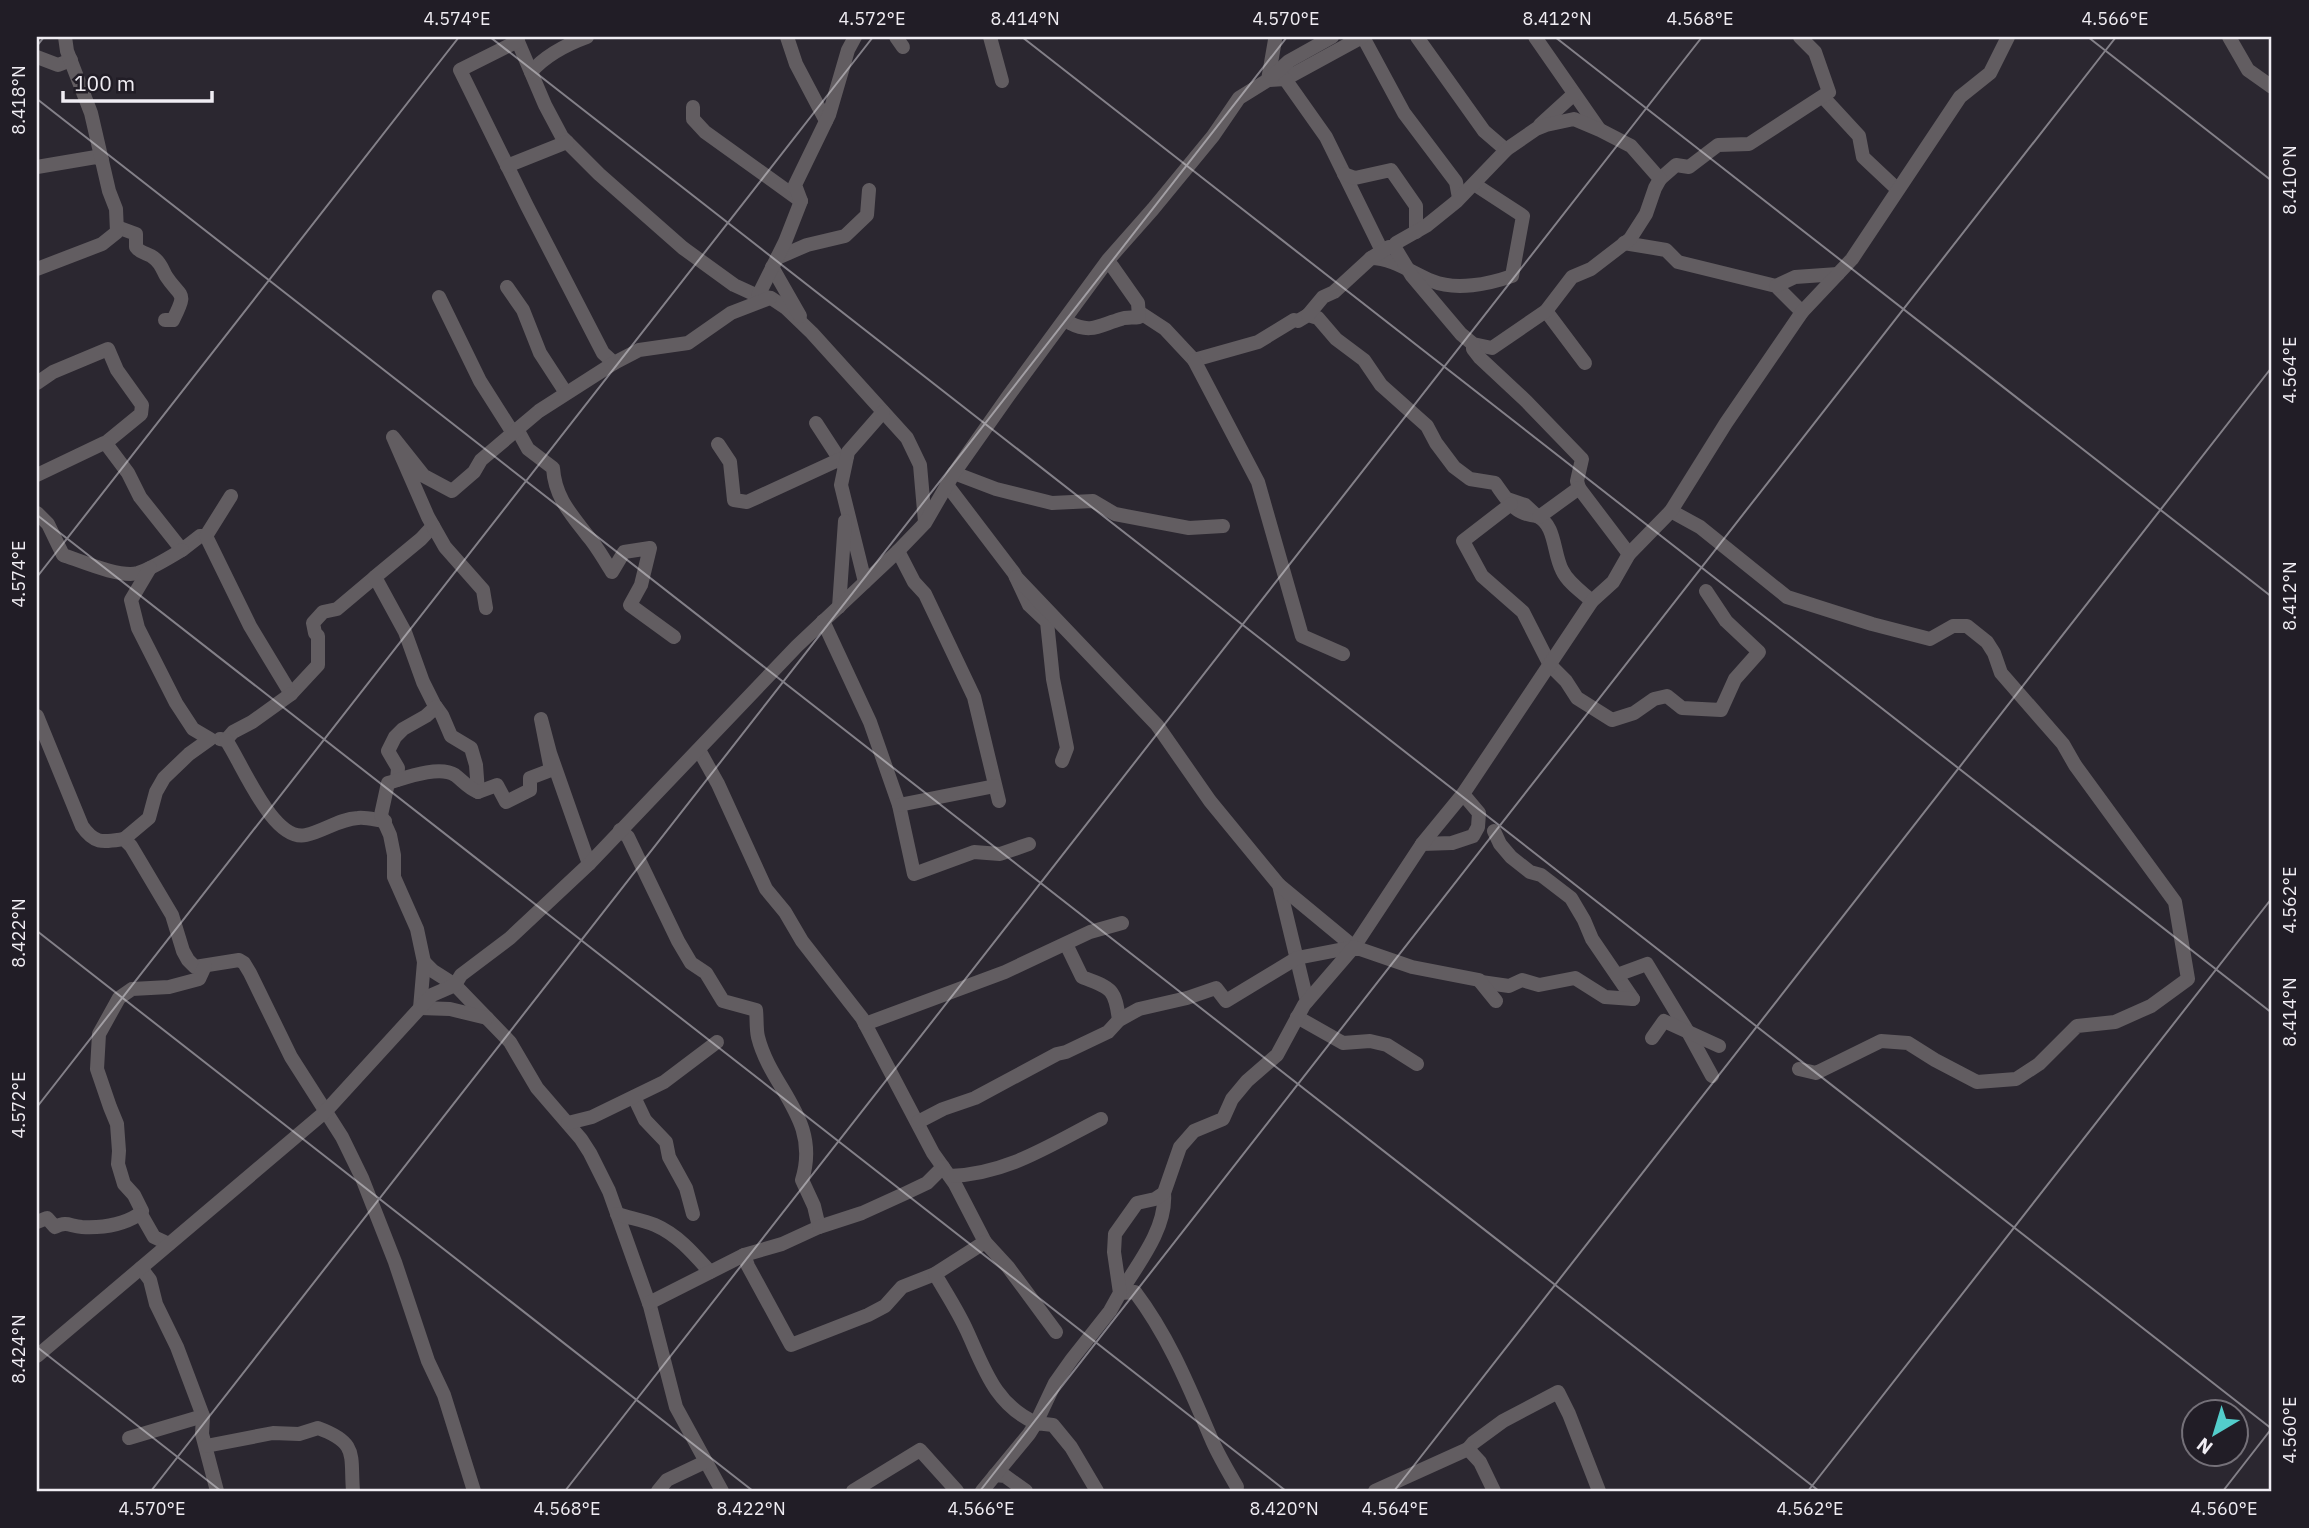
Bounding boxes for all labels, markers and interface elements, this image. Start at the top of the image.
text: 4.574°E [423,7,491,30]
text: 4.572°E [838,7,906,30]
text: 8.414°N [990,7,1060,30]
text: 4.570°E [1252,7,1320,30]
text: 8.412°N [1522,7,1592,30]
text: 4.568°E [1666,7,1734,30]
text: 4.566°E [2081,7,2149,30]
scale bar [63,60,212,104]
text: 8.418°N [7,65,30,135]
text: 100 m [74,69,135,97]
text: 8.410°N [2278,145,2301,215]
text: 4.564°E [2278,336,2301,404]
text: 4.574°E [7,540,30,608]
text: 8.412°N [2278,561,2301,631]
text: 4.562°E [2278,866,2301,934]
text: 8.422°N [7,898,30,968]
text: 8.414°N [2278,977,2301,1047]
text: 4.572°E [7,1071,30,1139]
text: 8.424°N [7,1314,30,1384]
text: 4.560°E [2278,1396,2301,1464]
north arrow [2180,1398,2250,1468]
text: N [2192,1433,2217,1460]
text: 4.570°E [118,1497,186,1520]
text: 4.568°E [533,1497,601,1520]
text: 8.422°N [716,1497,786,1520]
text: 4.566°E [947,1497,1015,1520]
text: 8.420°N [1249,1497,1319,1520]
text: 4.564°E [1361,1497,1429,1520]
text: 4.562°E [1776,1497,1844,1520]
text: 4.560°E [2190,1497,2258,1520]

